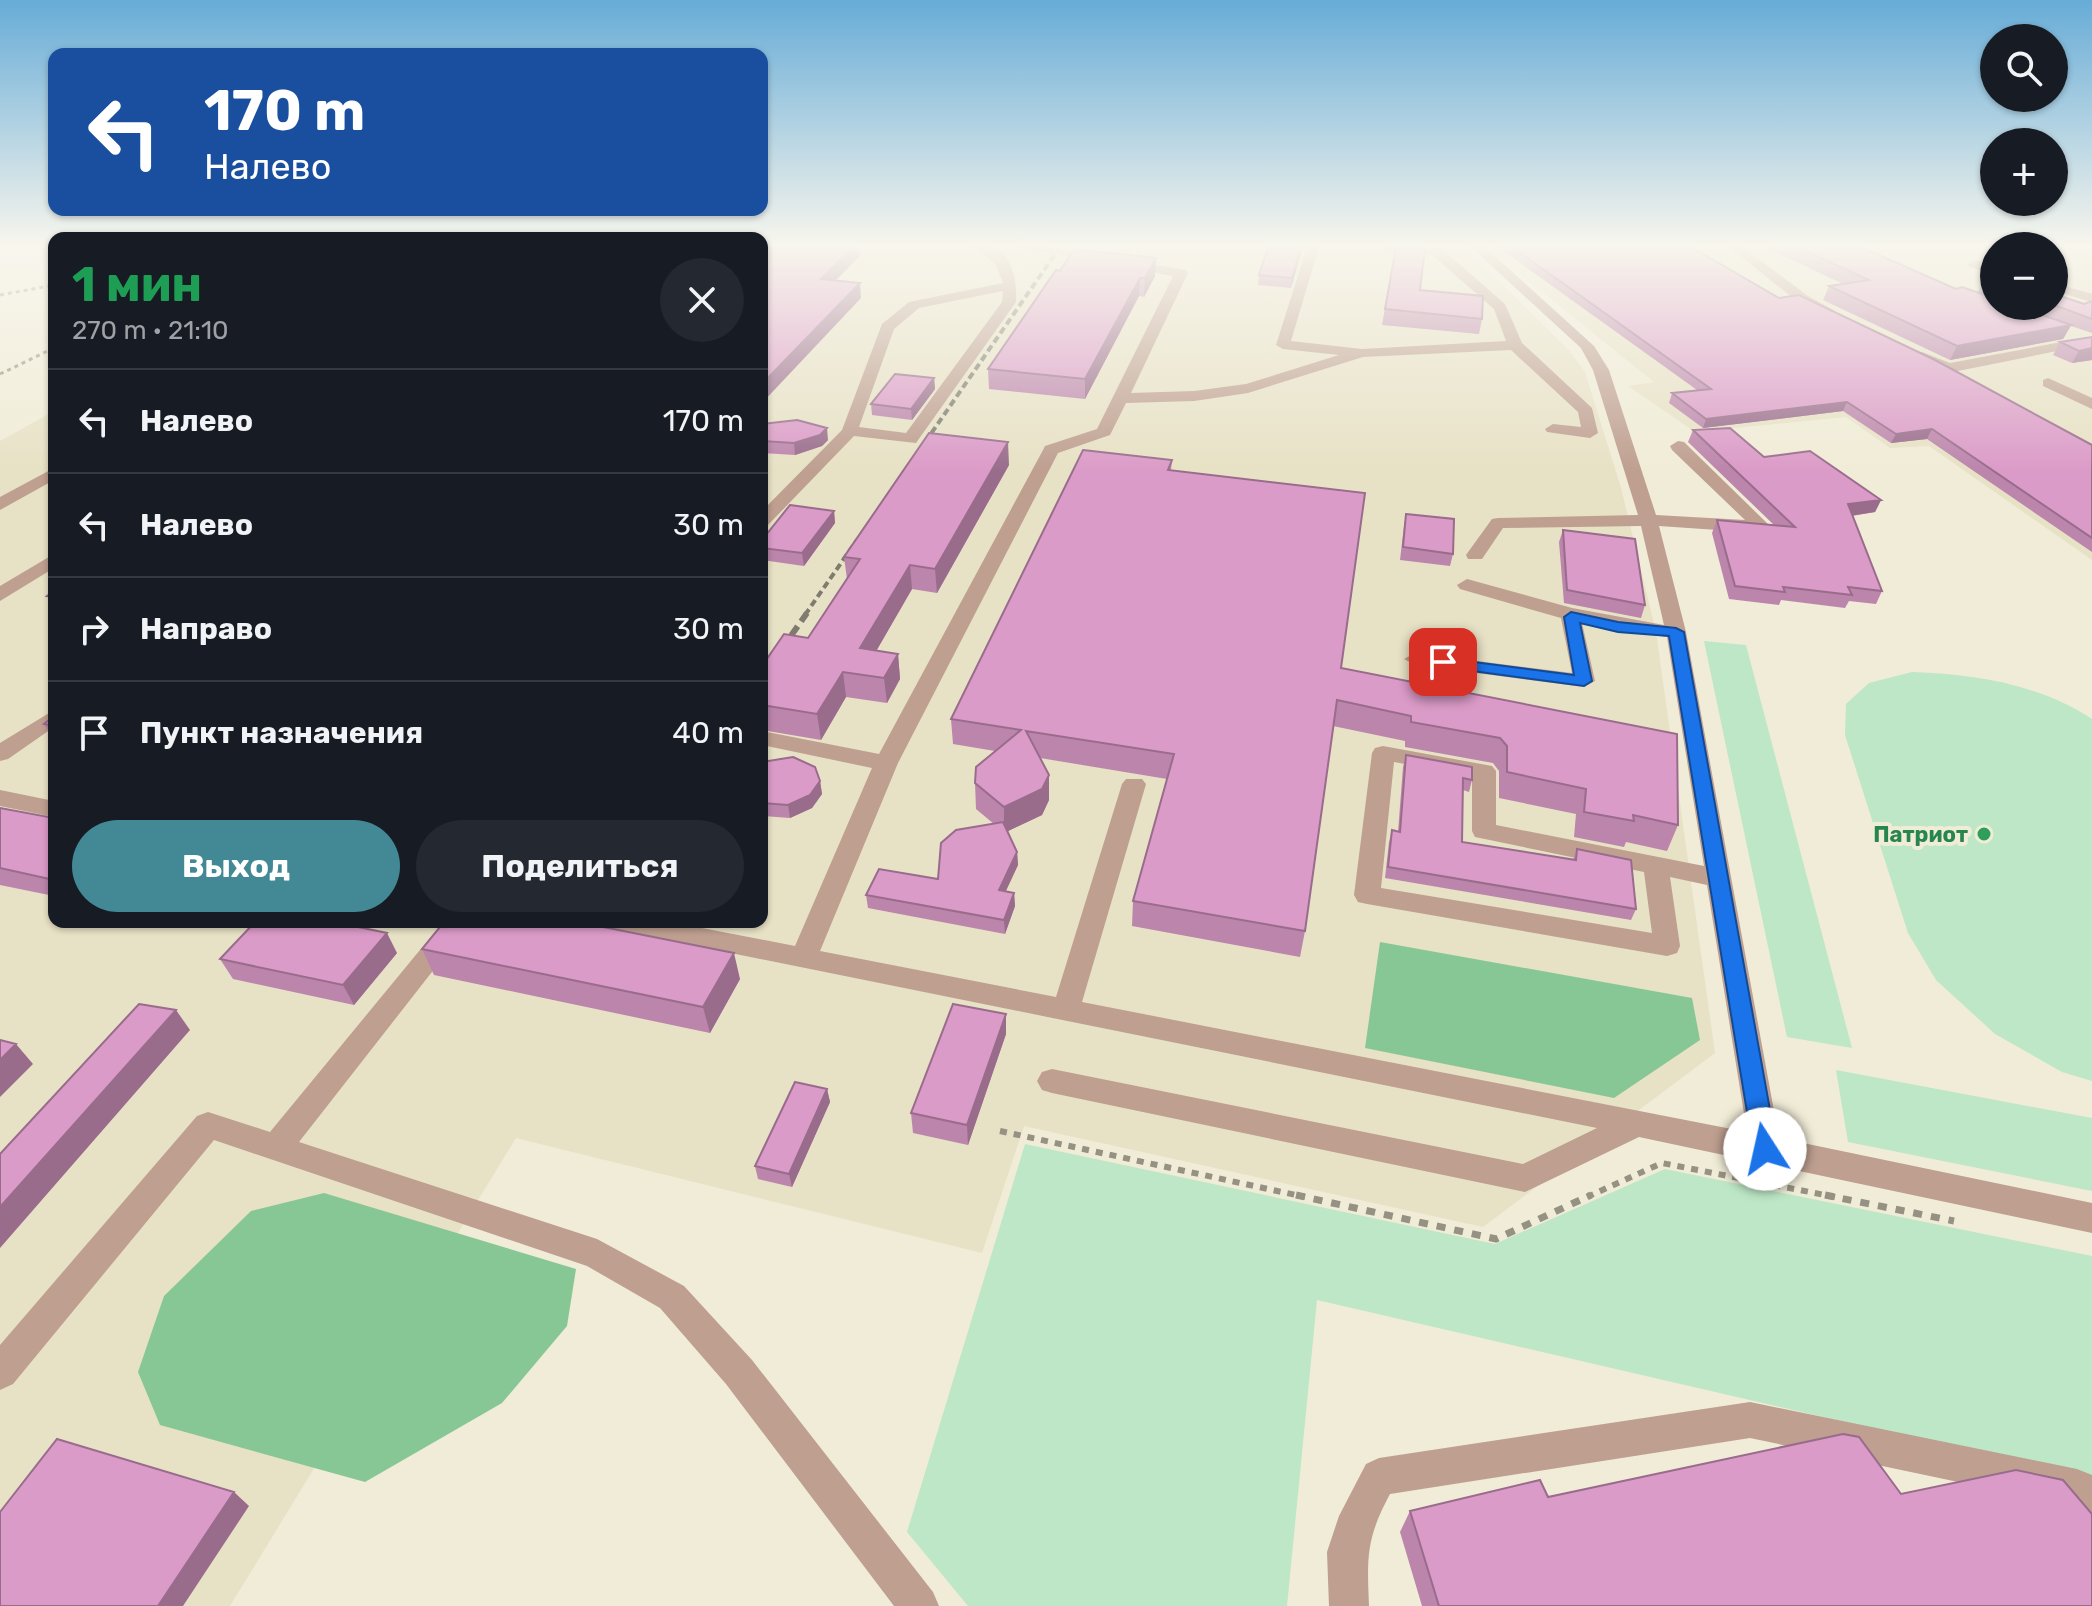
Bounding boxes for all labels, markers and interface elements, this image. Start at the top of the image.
map controls [1980,24,2068,320]
button: search [1980,24,2068,112]
text: 170 m [204,78,365,144]
icon: left [72,80,176,184]
button: + [1980,128,2068,216]
text: Налево [204,145,331,188]
button: − [1980,232,2068,320]
text: 1 мин [72,256,202,313]
button: close [660,258,744,342]
text: 270 m · 21:10 [72,315,229,346]
icon: left [72,399,116,443]
text: Налево [140,403,253,439]
text: 170 m [663,403,744,439]
icon: left [72,503,116,547]
text: Налево [140,507,253,543]
text: 30 m [673,507,744,543]
icon: right [72,607,116,651]
text: Направо [140,611,272,647]
text: 30 m [673,611,744,647]
pin [1409,628,1477,696]
icon: arrive [1421,640,1465,684]
icon: arrive [72,711,116,755]
text: Пункт назначения [140,715,423,751]
text: 40 m [672,715,744,751]
button: Выход [72,820,400,912]
button: Поделиться [416,820,744,912]
place label: Патриот [1873,821,1968,848]
marker: Патриот [1975,825,1993,843]
position arrow [1723,1107,1807,1191]

